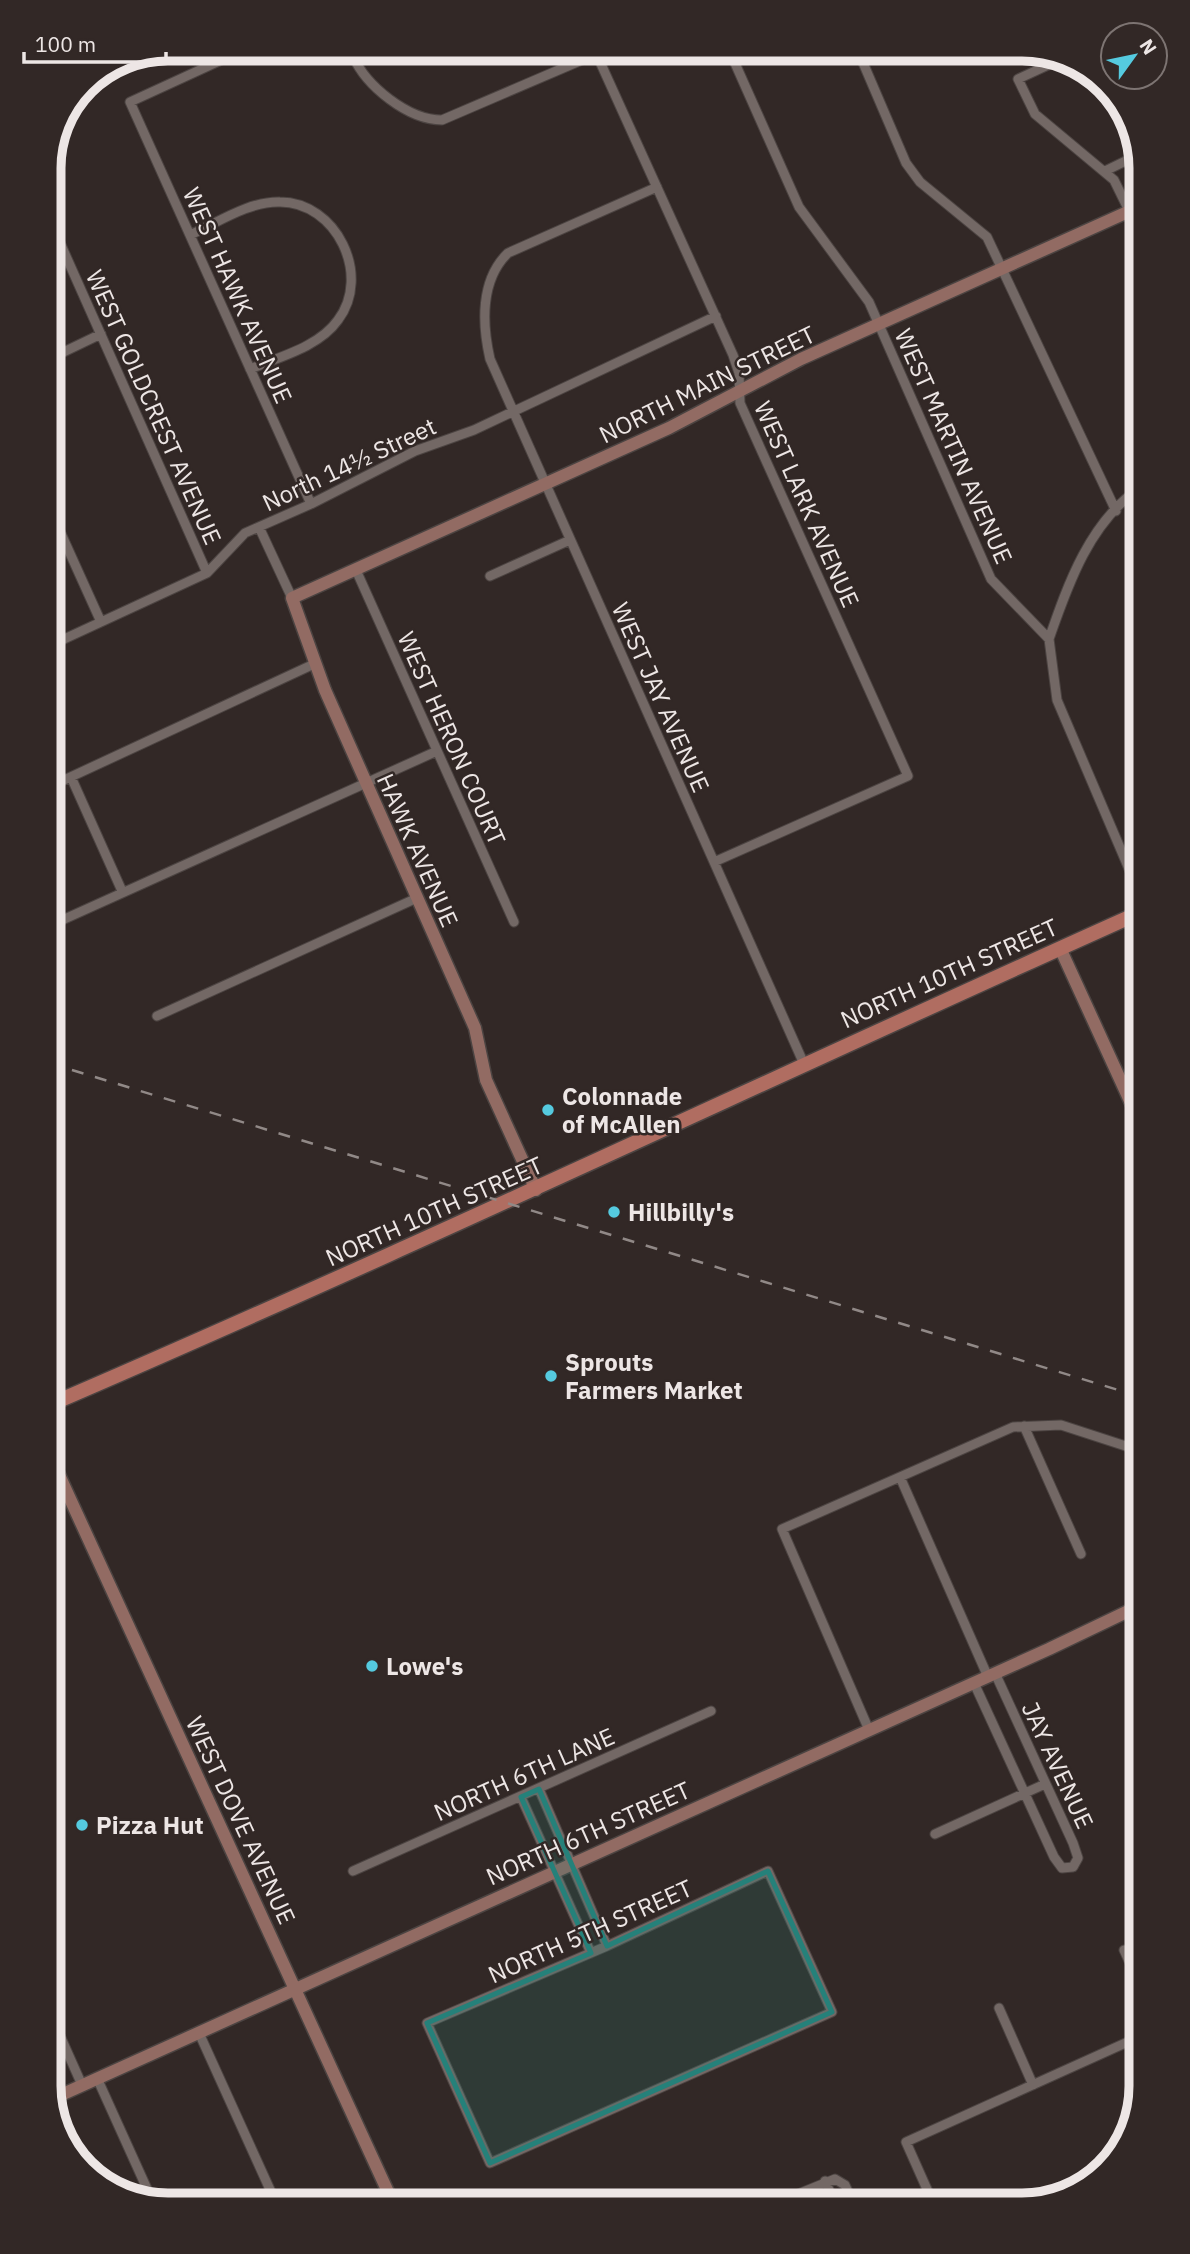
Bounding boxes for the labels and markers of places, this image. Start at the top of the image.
place label: Colonnade of McAllen [562,1080,682,1140]
marker: Colonnade of McAllen [540,1102,556,1118]
place label: Hillbilly's [628,1196,734,1228]
marker: Hillbilly's [606,1204,622,1220]
place label: Sprouts Farmers Market [565,1346,743,1406]
marker: Sprouts Farmers Market [543,1368,559,1384]
place label: Lowe's [386,1650,463,1682]
marker: Lowe's [364,1658,380,1674]
place label: Pizza Hut [96,1809,204,1841]
marker: Pizza Hut [74,1817,90,1833]

